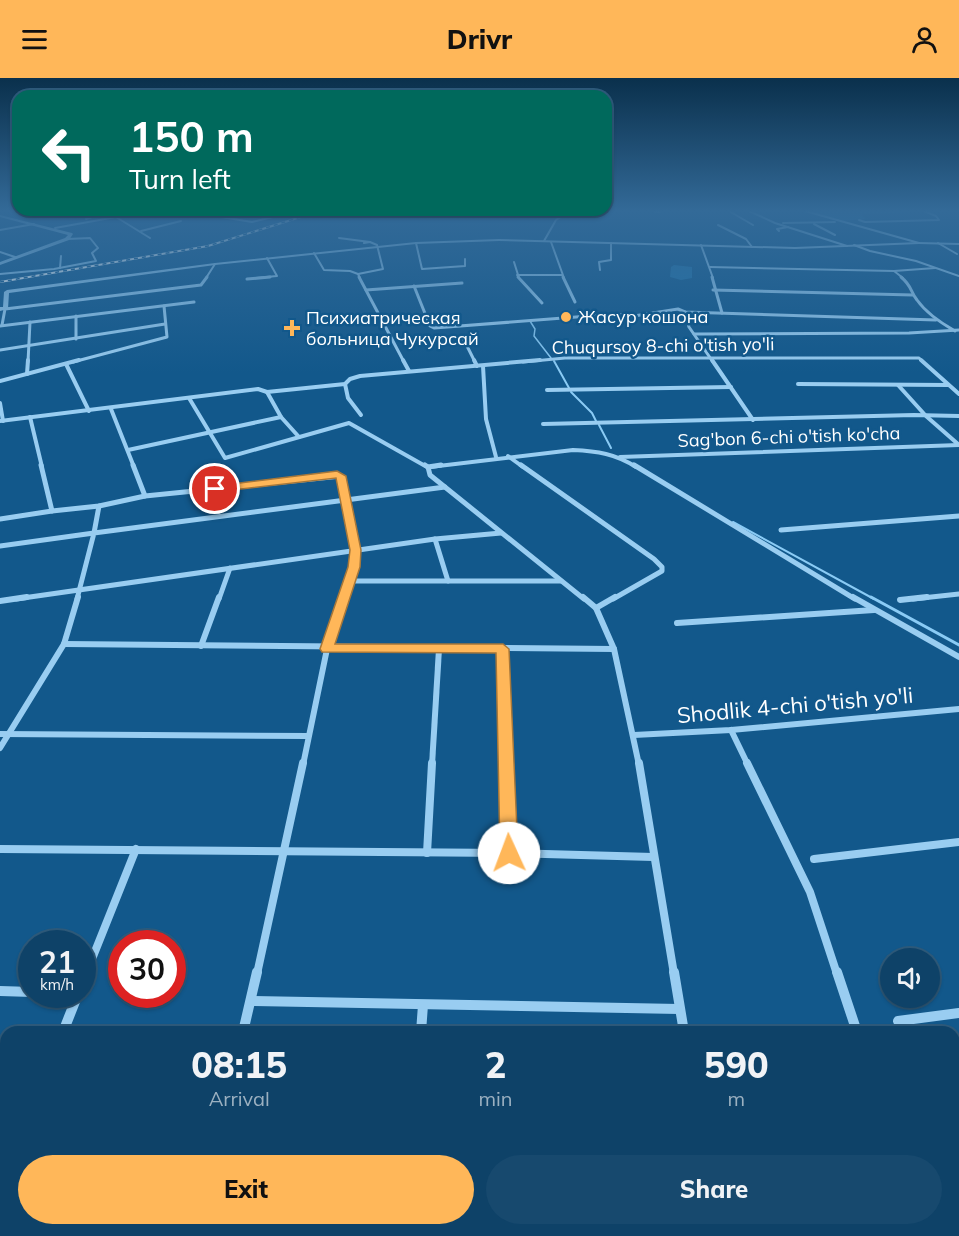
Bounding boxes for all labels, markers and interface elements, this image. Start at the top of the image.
text: Drivr [447,22,512,56]
icon: menu [18,23,51,56]
icon: person [908,23,941,56]
text: 150 m [129,110,254,163]
icon: left [30,114,108,192]
text: Turn left [129,162,231,196]
place label: Жасур кошона [578,305,708,328]
place label: Психиатрическая больница Чукурсай [306,306,479,350]
marker: Жасур кошона [559,310,573,324]
marker: Психиатрическая больница Чукурсай [283,319,301,337]
street label: Chuqursoy 8-chi o'tish yo'li [551,332,775,359]
street label: Sag'bon 6-chi o'tish ko'cha [677,421,901,452]
pin [189,463,240,514]
icon: arrive [198,472,231,505]
street label: Shodlik 4-chi o'tish yo'li [676,681,914,729]
position arrow [477,821,541,885]
speed limit sign: 30 [108,930,186,1008]
text: 21 [39,943,75,981]
map controls [880,948,940,1008]
button: sound [880,948,940,1008]
text: km/h [40,975,74,994]
text: 08:15 [191,1042,287,1087]
text: 2 [485,1042,506,1087]
text: 590 [704,1042,769,1087]
text: Arrival [209,1086,270,1111]
text: min [478,1086,513,1111]
text: m [727,1086,745,1111]
button: Exit [18,1155,474,1224]
button: Share [486,1155,942,1224]

